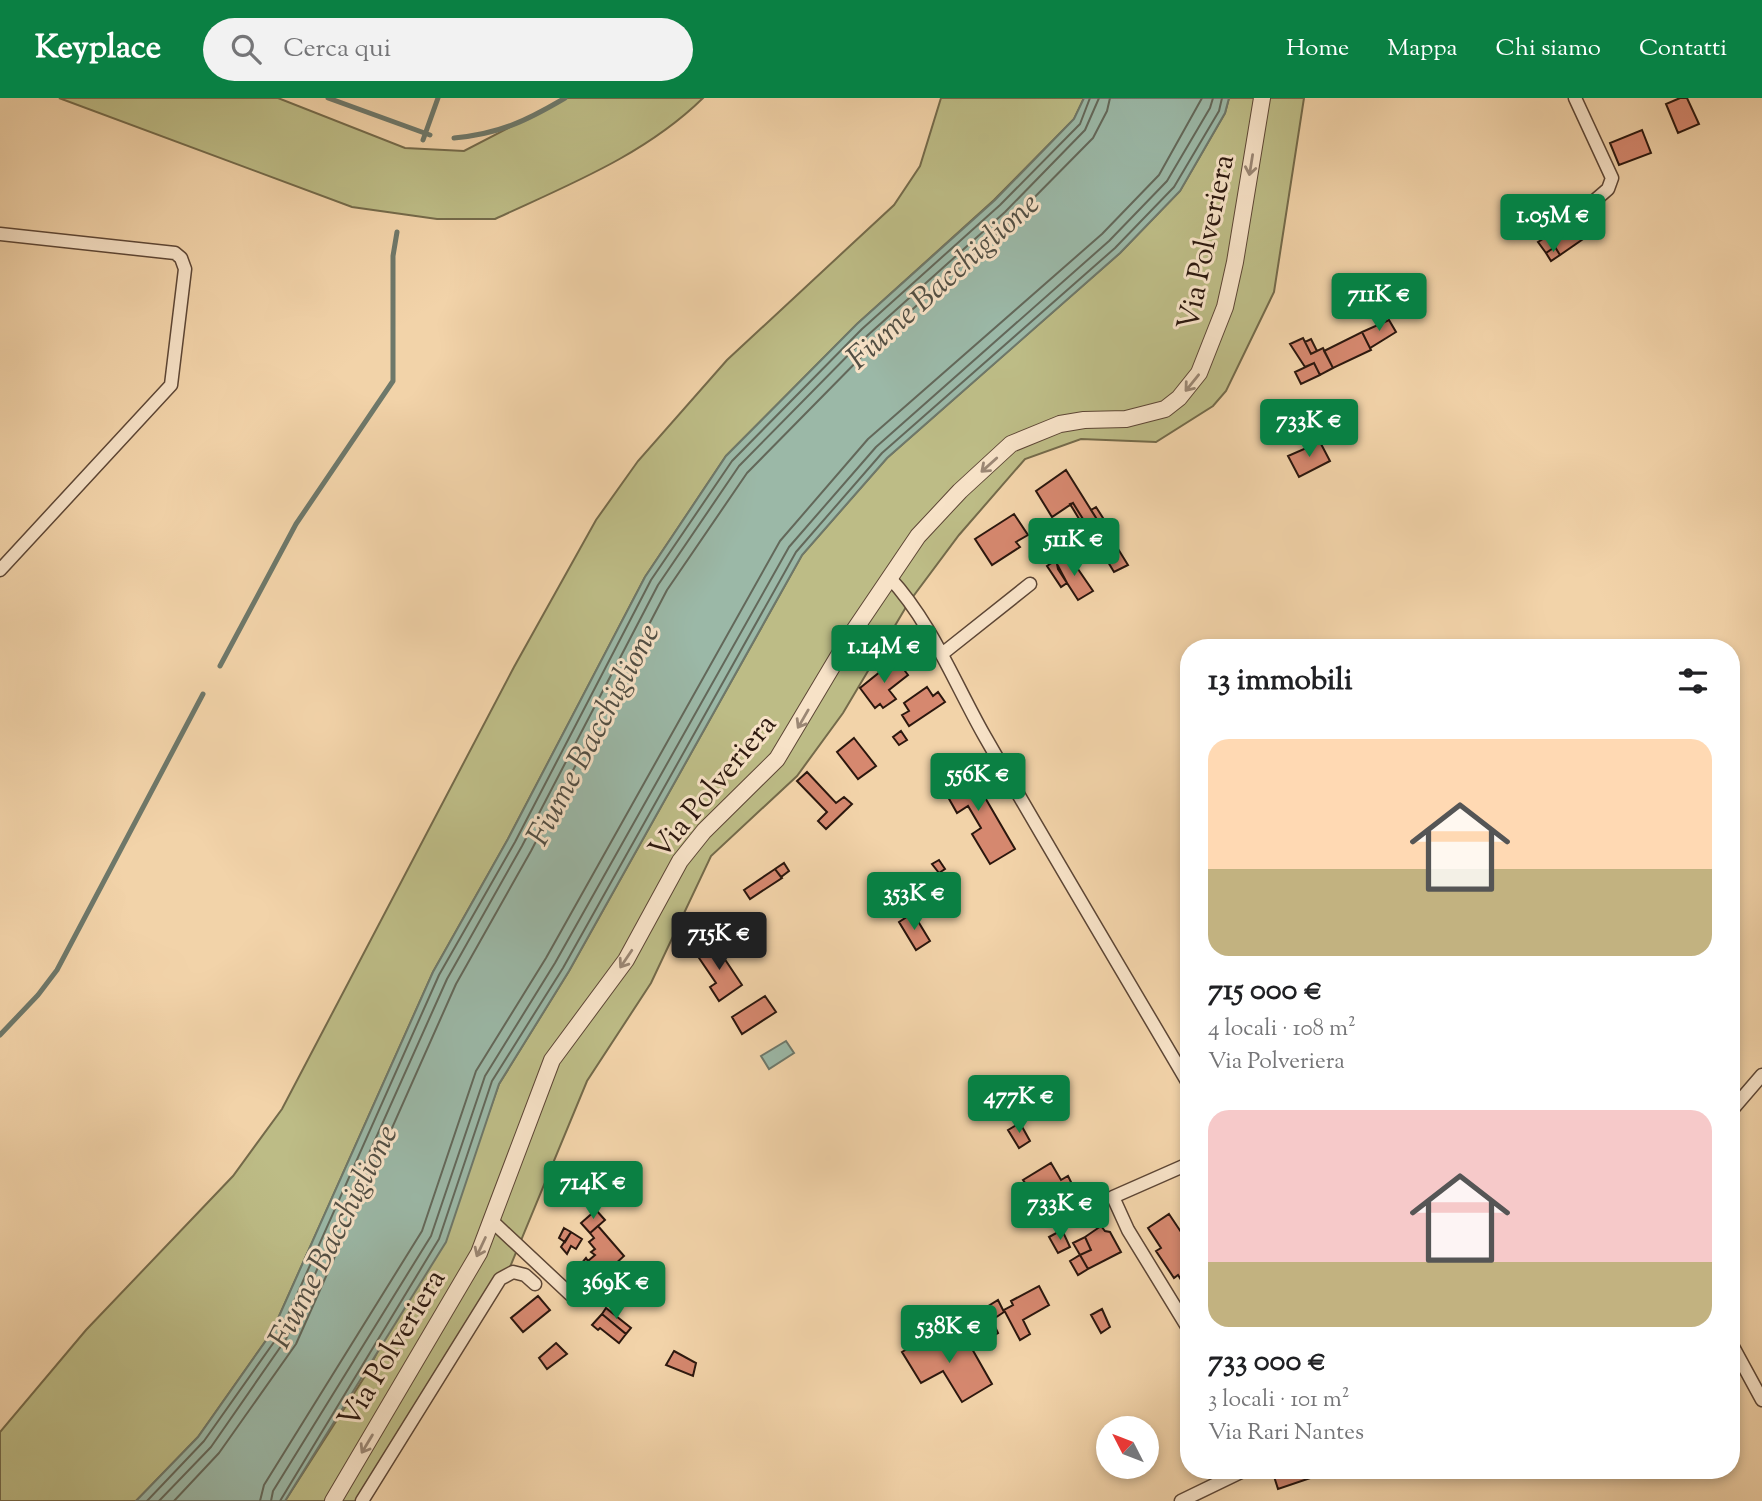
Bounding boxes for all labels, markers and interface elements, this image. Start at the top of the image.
search box [203,18,693,81]
text: Keyplace [35,25,161,73]
icon: search [227,30,265,68]
text: Cerca qui [283,31,391,68]
text: Home [1286,32,1349,66]
text: Mappa [1387,32,1458,66]
text: Chi siamo [1496,32,1601,66]
text: Contatti [1639,32,1727,66]
street label: Via Polveriera [1168,151,1247,334]
one-way arrow [1244,153,1257,176]
water label: Fiume Bacchiglione [837,183,1051,382]
pin: 1.05M € [1488,194,1618,254]
text: 1.05M € [1516,200,1590,233]
pin: 711K € [1322,274,1436,333]
text: 711K € [1348,279,1410,312]
one-way arrow [1184,373,1199,391]
pin: 733K € [1252,400,1366,459]
text: 733K € [1276,405,1342,438]
one-way arrow [981,456,998,473]
pin: 511K € [1017,518,1131,578]
text: 511K € [1044,524,1104,557]
water label: Fiume Bacchiglione [517,616,673,855]
pin: 1.14M € [819,626,949,685]
text: 1.14M € [847,631,921,664]
text: 13 immobili [1208,660,1352,703]
icon: filters [1674,662,1712,700]
street label: Via Polveriera [640,705,788,870]
one-way arrow [796,708,810,728]
pin: 556K € [921,754,1035,813]
text: 556K € [946,759,1010,792]
icon: home [1397,784,1523,910]
pin: 353K € [857,872,971,932]
text: 353K € [883,878,945,911]
pin: 715K € [662,912,776,972]
text: 715K € [688,918,750,951]
one-way arrow [619,948,633,968]
text: 715 000 € [1208,970,1322,1013]
text: 4 locali · 108 m² [1208,1013,1356,1046]
text: Via Polveriera [1208,1046,1345,1079]
pin: 477K € [962,1076,1076,1135]
text: 477K € [984,1081,1054,1114]
water label: Fiume Bacchiglione [258,1117,411,1357]
icon: home [1397,1155,1523,1281]
pin: 714K € [536,1162,650,1221]
text: 714K € [560,1167,626,1200]
pin: 733K € [1003,1182,1117,1242]
text: 733K € [1027,1188,1093,1221]
one-way arrow [474,1236,487,1257]
street label: Via Polveriera [329,1262,458,1437]
pin: 369K € [559,1262,673,1321]
text: 369K € [582,1267,650,1300]
pin: 538K € [892,1306,1006,1365]
text: 538K € [917,1311,981,1344]
text: 733 000 € [1208,1341,1326,1384]
text: 3 locali · 101 m² [1208,1384,1350,1417]
north arrow [1096,1416,1158,1479]
map controls [1096,1416,1159,1479]
text: Via Rari Nantes [1208,1417,1364,1450]
one-way arrow [360,1433,374,1453]

